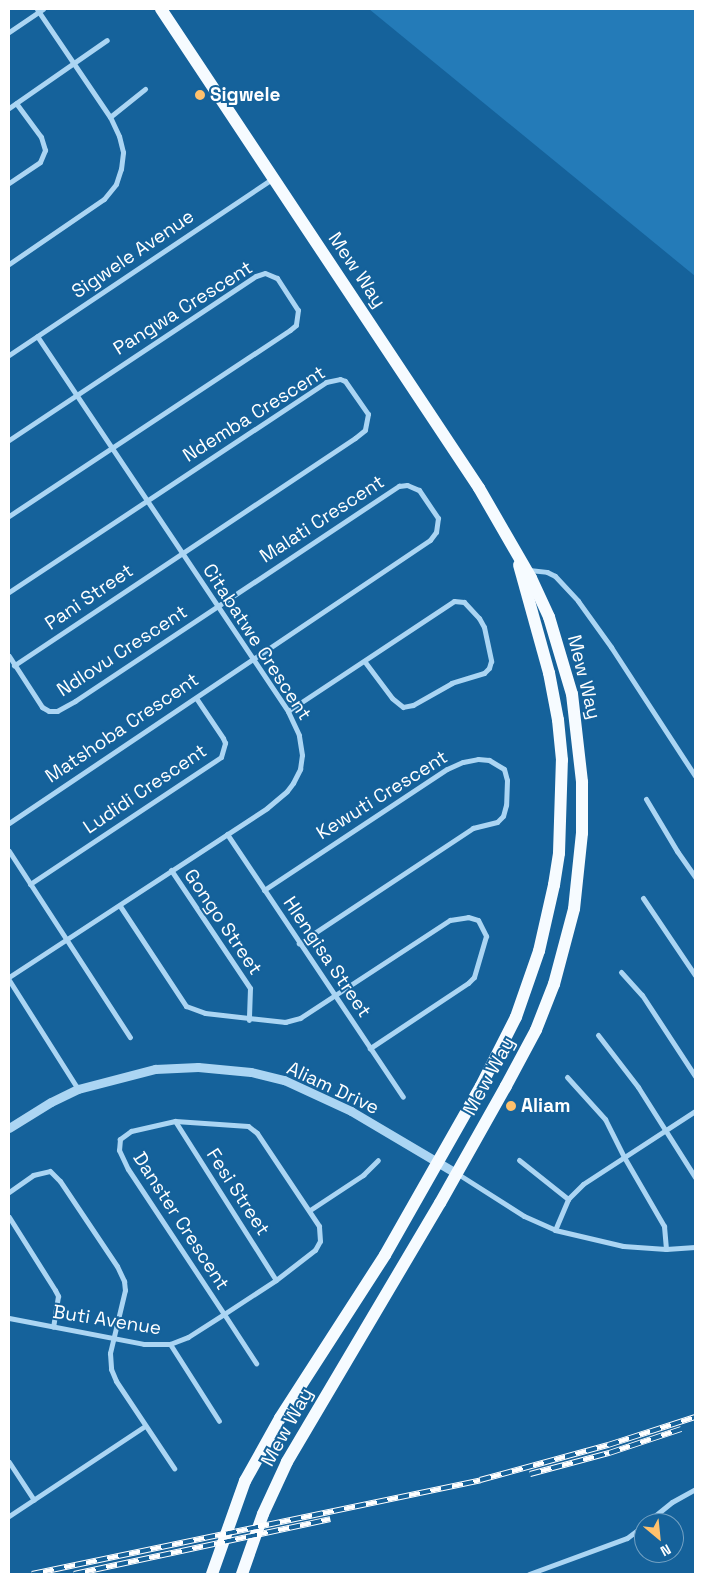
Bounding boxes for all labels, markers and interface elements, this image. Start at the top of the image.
place label: Sigwele [210,84,281,106]
marker: Sigwele [194,89,206,101]
street label: Sigwele Avenue [67,205,199,303]
street label: Mew Way [323,228,391,312]
street label: Pangwa Crescent [109,256,257,360]
street label: Ndemba Crescent [179,361,329,467]
street label: Malati Crescent [256,470,388,568]
street label: Pani Street [41,559,137,635]
street label: Citabatwe Crescent [198,559,316,725]
street label: Ndlovu Crescent [53,600,191,702]
street label: Mew Way [562,632,606,722]
street label: Matshoba Crescent [41,668,203,788]
street label: Ludidi Crescent [79,739,211,839]
street label: Kewuti Crescent [312,745,452,845]
street label: Gongo Street [179,865,267,979]
street label: Hlengisa Street [278,892,376,1022]
street label: Mew Way [458,1033,520,1119]
street label: Aliam Drive [283,1057,383,1119]
place label: Aliam [521,1095,570,1117]
marker: Aliam [505,1100,517,1112]
street label: Fesi Street [201,1144,275,1240]
street label: Danster Crescent [128,1148,234,1294]
street label: Buti Avenue [51,1300,163,1340]
street label: Mew Way [256,1384,318,1470]
north arrow [634,1513,684,1563]
text: N [657,1540,674,1561]

